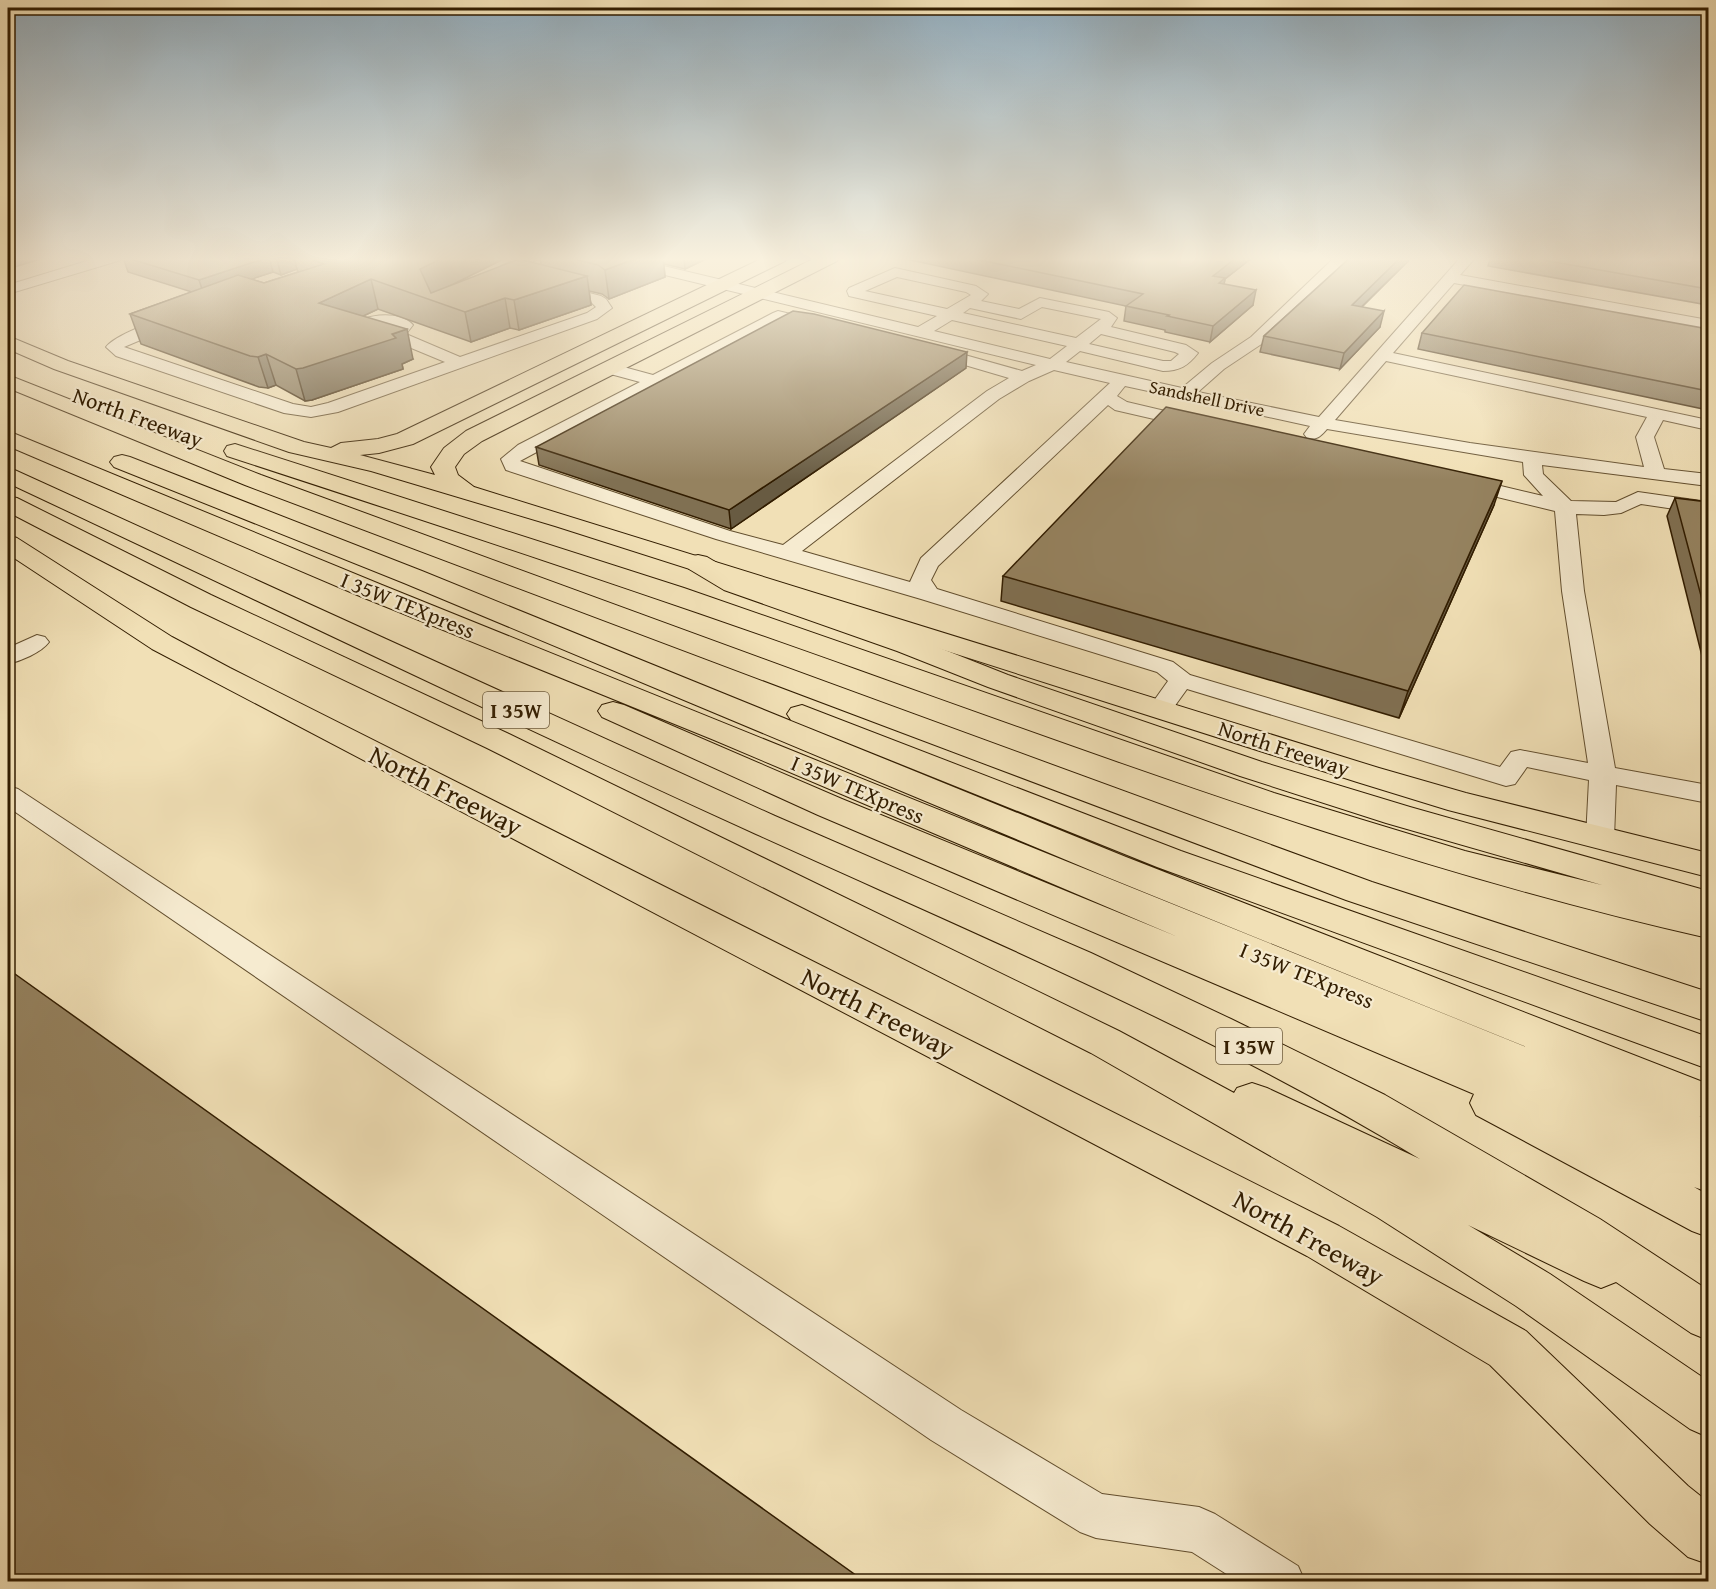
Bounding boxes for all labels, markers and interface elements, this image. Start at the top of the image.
street label: Sandshell Drive [1147,373,1267,423]
street label: North Freeway [68,379,208,455]
street label: I 35W TEXpress [336,564,480,646]
road number: I 35W [483,692,549,728]
street label: North Freeway [1214,712,1354,784]
street label: North Freeway [362,734,530,846]
street label: I 35W TEXpress [786,747,930,831]
street label: I 35W TEXpress [1235,934,1379,1016]
street label: North Freeway [794,956,962,1068]
road number: I 35W [1216,1028,1282,1064]
street label: North Freeway [1226,1179,1392,1295]

